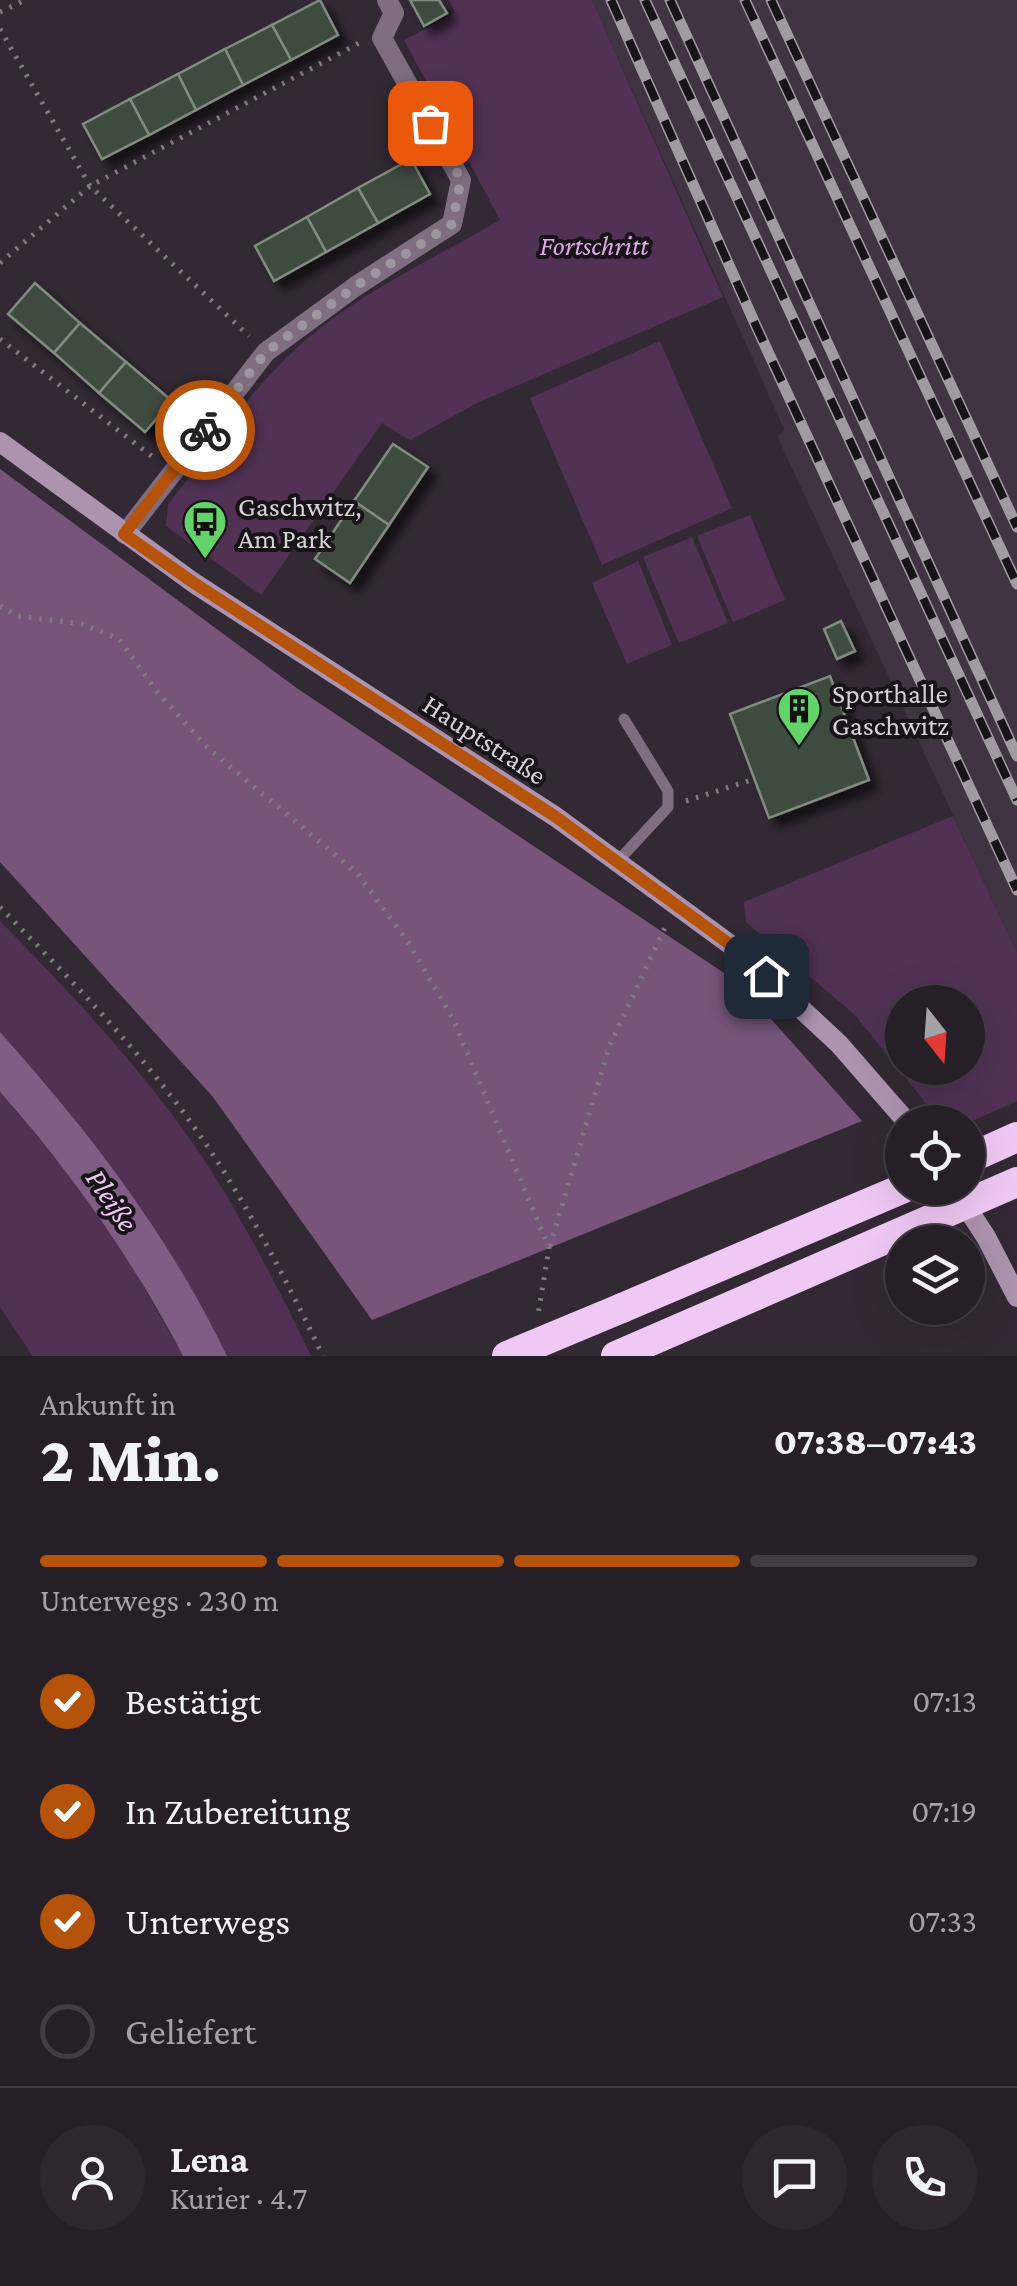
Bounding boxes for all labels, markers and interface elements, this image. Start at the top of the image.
pin [388,81,473,166]
icon: bag [403,96,458,151]
park label: Fortschritt [540,230,649,261]
courier [155,380,255,480]
icon: bike [178,403,233,458]
place label: Gaschwitz, Am Park [238,491,362,554]
bus stop icon: Gaschwitz, Am Park [182,499,228,560]
place label: Sporthalle Gaschwitz [832,678,949,741]
building icon: Sporthalle Gaschwitz [776,686,822,747]
street label: Hauptstraße [417,688,552,791]
pin [724,934,809,1019]
icon: home [739,949,794,1004]
north arrow [885,985,985,1085]
map controls [885,985,985,1325]
button: locate [885,1105,985,1205]
water label: Pleiße [79,1162,145,1238]
button: layers [885,1225,985,1325]
text: Ankunft in [40,1386,176,1422]
text: 07:38–07:43 [773,1420,977,1462]
text: 2 Min. [40,1423,221,1495]
text: Unterwegs · 230 m [40,1582,279,1618]
icon: check [40,1674,95,1729]
text: Bestätigt [125,1680,261,1722]
text: 07:13 [912,1683,977,1719]
icon: check [40,1784,95,1839]
text: In Zubereitung [125,1790,351,1832]
text: 07:19 [911,1793,977,1829]
icon: check [40,1894,95,1949]
text: Unterwegs [125,1900,290,1942]
text: 07:33 [908,1903,977,1939]
text: Geliefert [125,2010,256,2052]
button: person [40,2125,145,2230]
button: chat [742,2125,847,2230]
button: phone [872,2125,977,2230]
text: Lena [170,2138,248,2180]
text: Kurier · 4.7 [170,2180,307,2216]

